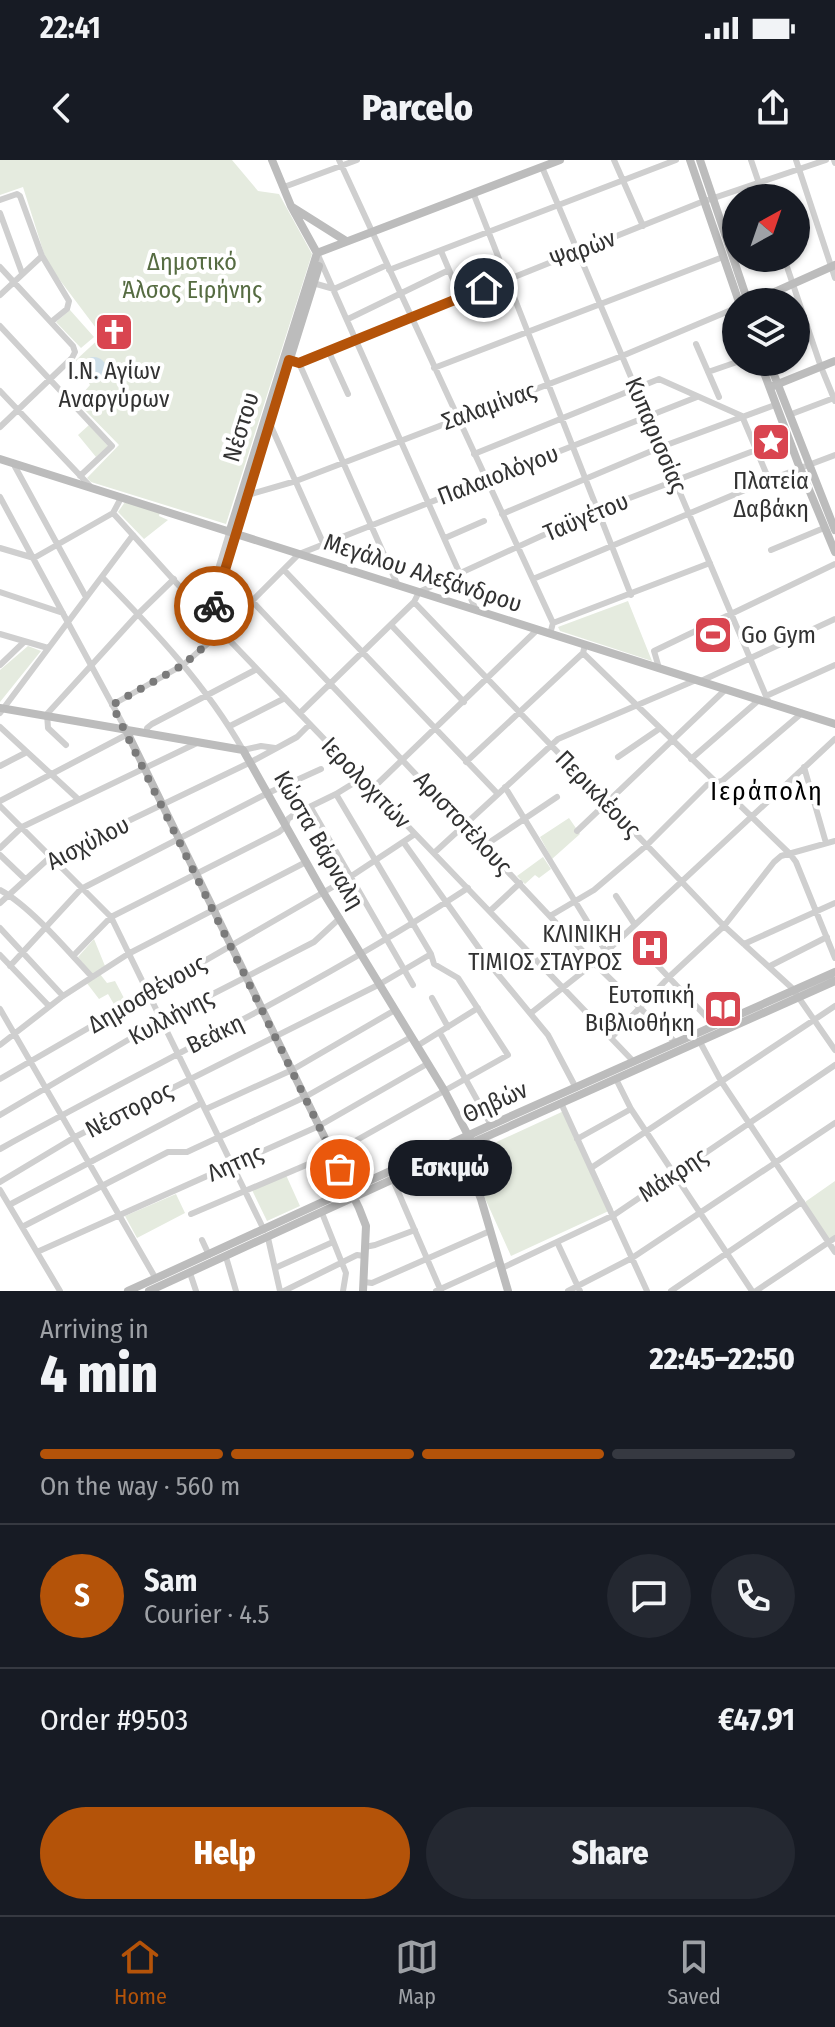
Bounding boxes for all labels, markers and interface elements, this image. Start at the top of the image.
text: 22:41 [40,10,101,46]
icon: back [40,86,84,130]
text: Parcelo [362,86,473,130]
icon: share [751,86,795,130]
north arrow [722,184,810,272]
map controls [722,184,810,376]
street label: Ψαρών [547,224,620,274]
park label: Δημοτικό Άλσος Ειρήνης [122,248,262,304]
pin [450,254,518,322]
icon: home [462,266,506,310]
button: layers [722,288,810,376]
church icon: Ι.Ν. Αγίων Αναργύρων [93,311,135,353]
place label: Ι.Ν. Αγίων Αναργύρων [59,357,170,413]
street label: Κυπαρισσίας [619,373,693,497]
street label: Σαλαμίνας [438,376,540,436]
street label: Νέστου [217,389,265,465]
place icon: Πλατεία Δαβάκη [750,421,792,463]
street label: Παλαιολόγου [434,439,562,511]
place label: Πλατεία Δαβάκη [733,467,809,523]
street label: Ταϋγέτου [539,487,633,547]
street label: Μεγάλου Αλεξάνδρου [320,528,526,618]
courier [174,566,254,646]
icon: bike [192,584,236,628]
sports icon: Go Gym [692,614,734,656]
place label: Go Gym [741,621,816,649]
street label: Ιερολοχιτών [316,731,417,835]
street label: Περικλέους [550,745,646,843]
street label: Κώστα Βάρναλη [268,766,370,914]
street label: Αριστοτέλους [408,766,518,880]
district label: Ιεράπολη [710,776,824,807]
street label: Αισχύλου [42,810,134,876]
place label: ΚΛΙΝΙΚΗ ΤΙΜΙΟΣ ΣΤΑΥΡΟΣ [468,920,622,976]
hospital icon: ΚΛΙΝΙΚΗ ΤΙΜΙΟΣ ΣΤΑΥΡΟΣ [629,927,671,969]
street label: Δημοσθένους [83,949,211,1039]
place label: Ευτοπική Βιβλιοθήκη [585,981,695,1037]
street label: Κυλλήνης [124,983,218,1051]
library icon: Ευτοπική Βιβλιοθήκη [702,988,744,1030]
street label: Βεάκη [182,1008,248,1060]
street label: Θηβών [458,1075,532,1129]
street label: Νέστορος [81,1076,177,1144]
pin [306,1135,374,1203]
street label: Λητης [203,1138,267,1188]
callout: Εσκιμώ [388,1141,512,1197]
street label: Μάκρης [633,1142,713,1208]
icon: bag [318,1147,362,1191]
text: Εσκιμώ [411,1152,489,1183]
text: Arriving in [40,1314,149,1345]
text: 22:45–22:50 [650,1341,795,1377]
text: 4 min [40,1343,158,1406]
text: On the way · 560 m [40,1471,240,1502]
button: chat [607,1554,691,1638]
button: phone [711,1554,795,1638]
text: Sam [144,1563,197,1599]
text: S [74,1578,90,1614]
text: Courier · 4.5 [144,1599,270,1630]
text: Order #9503 [40,1702,188,1738]
text: €47.91 [718,1702,795,1738]
button: Help [40,1807,410,1899]
button: Share [426,1807,795,1899]
tab: Home [114,1935,167,2010]
tab: Map [395,1935,439,2010]
tab: Saved [667,1935,721,2010]

